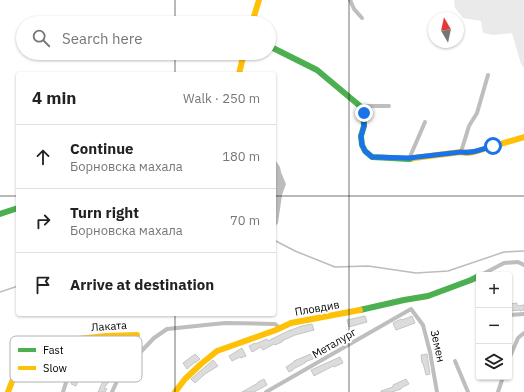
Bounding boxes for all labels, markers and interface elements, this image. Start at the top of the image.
north arrow [428,12,464,48]
search box [16,16,276,60]
icon: search [30,27,52,49]
text: Search here [62,29,142,48]
text: 4 min [32,87,76,109]
text: Walk · 250 m [183,90,260,107]
route end [355,104,373,122]
route start [484,137,502,155]
text: Continue [70,139,134,158]
icon: ahead [32,146,54,168]
text: 180 m [222,148,260,165]
text: Борновска махала [70,158,183,175]
text: Turn right [70,203,139,222]
icon: right [32,210,54,232]
text: 70 m [230,212,260,229]
text: Борновска махала [70,222,183,239]
map controls [476,272,512,380]
button: + [476,272,512,308]
icon: arrive [32,274,54,296]
text: Arrive at destination [70,275,214,294]
street label: Пловдив [293,297,341,319]
button: − [476,308,512,344]
street label: Лаката [91,318,128,334]
street label: Металург [309,325,359,361]
street label: Земен [427,328,449,364]
legend [10,336,142,382]
text: Fast [43,343,64,357]
button: layers [476,344,512,380]
text: Slow [43,361,67,375]

